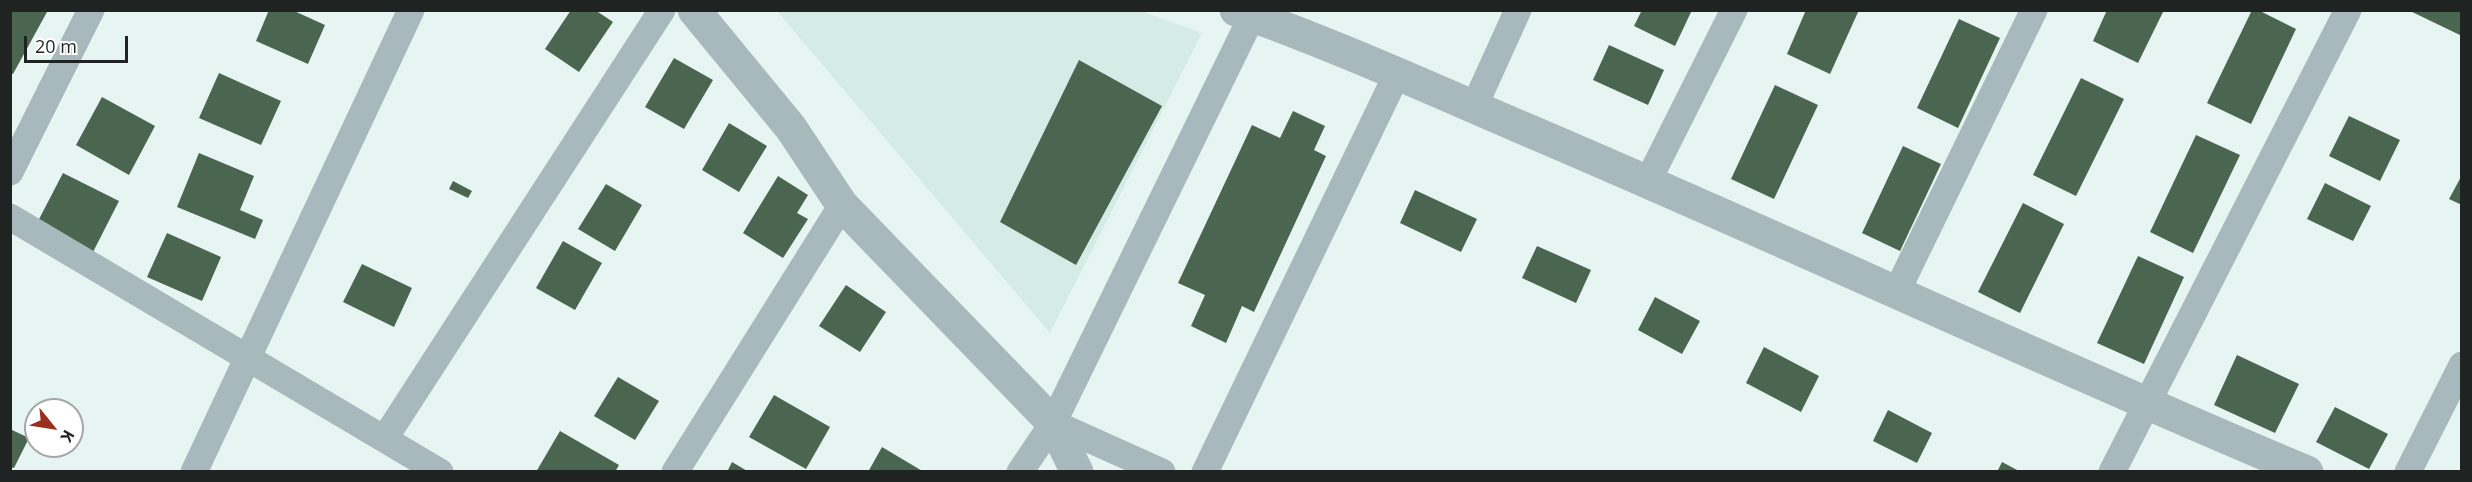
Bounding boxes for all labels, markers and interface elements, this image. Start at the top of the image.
scale bar [27,24,130,62]
text: 20 m [35,34,77,58]
north arrow [24,398,84,458]
text: K [56,426,80,446]

